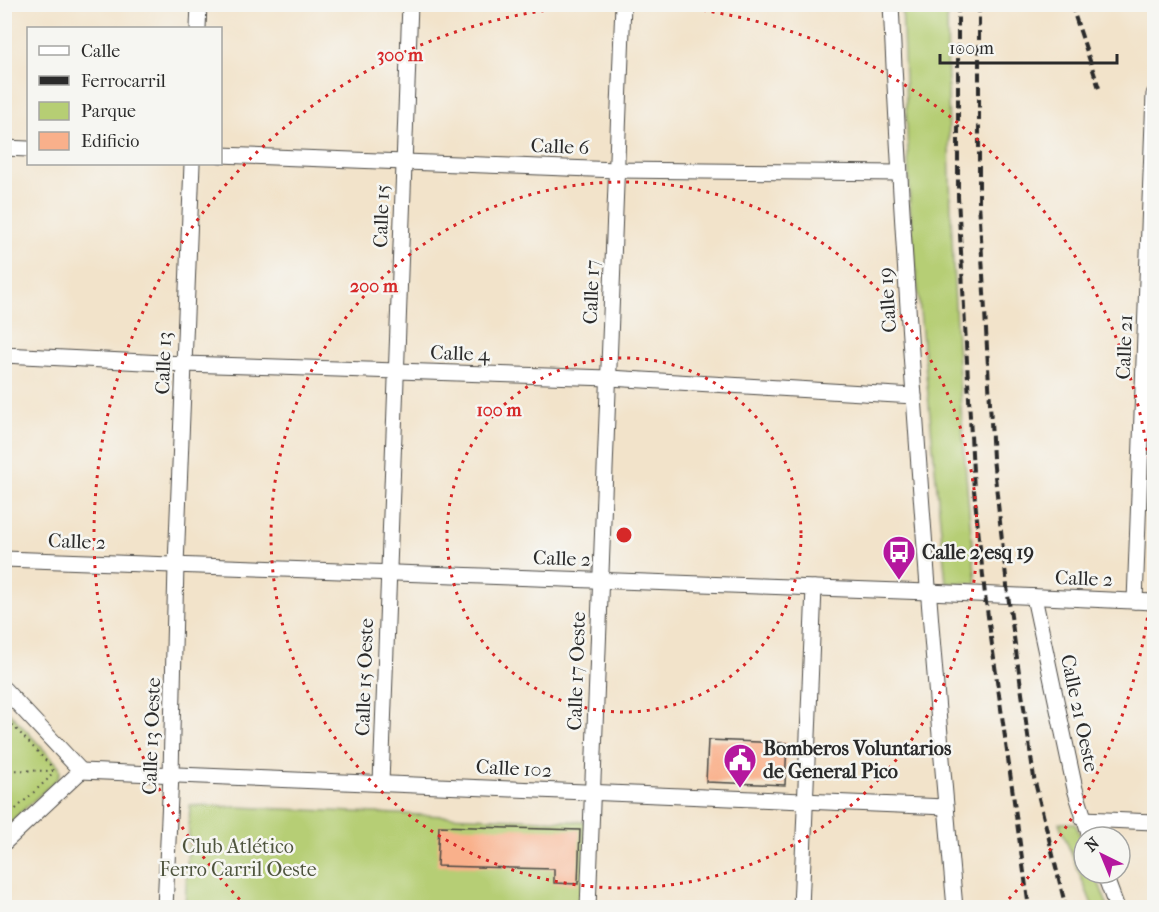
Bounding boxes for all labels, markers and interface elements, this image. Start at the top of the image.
legend [27,27,222,165]
scale bar [940,27,1117,65]
text: 100 m [949,38,994,59]
text: Calle [81,41,120,62]
text: 300 m [377,45,424,66]
text: Ferrocarril [81,71,166,92]
text: Parque [81,101,136,122]
text: Edificio [81,131,139,152]
street label: Calle 6 [530,134,590,159]
street label: Calle 15 [369,184,394,248]
street label: Calle 17 [579,259,604,325]
street label: Calle 19 [874,267,901,333]
text: 200 m [350,276,399,297]
street label: Calle 21 [1112,314,1137,380]
street label: Calle 13 [151,331,176,395]
street label: Calle 4 [430,341,491,366]
text: 100 m [476,400,523,421]
centre of rings [614,525,634,545]
street label: Calle 2 [48,529,106,554]
bus stop icon: Calle 2 esq 19 [881,534,917,581]
place label: Calle 2 esq 19 [922,541,1034,564]
street label: Calle 2 [533,546,591,571]
street label: Calle 2 [1055,566,1113,591]
street label: Calle 17 Oeste [563,611,590,731]
street label: Calle 15 Oeste [351,618,378,736]
street label: Calle 21 Oeste [1056,652,1103,774]
street label: Calle 13 Oeste [138,677,165,795]
place label: Bomberos Voluntarios de General Pico [763,737,952,783]
public building icon: Bomberos Voluntarios de General Pico [722,742,758,789]
street label: Calle 102 [475,755,553,782]
north arrow [1072,825,1132,885]
text: N [1081,833,1104,855]
park label: Club Atlético Ferro Carril Oeste [159,835,317,881]

